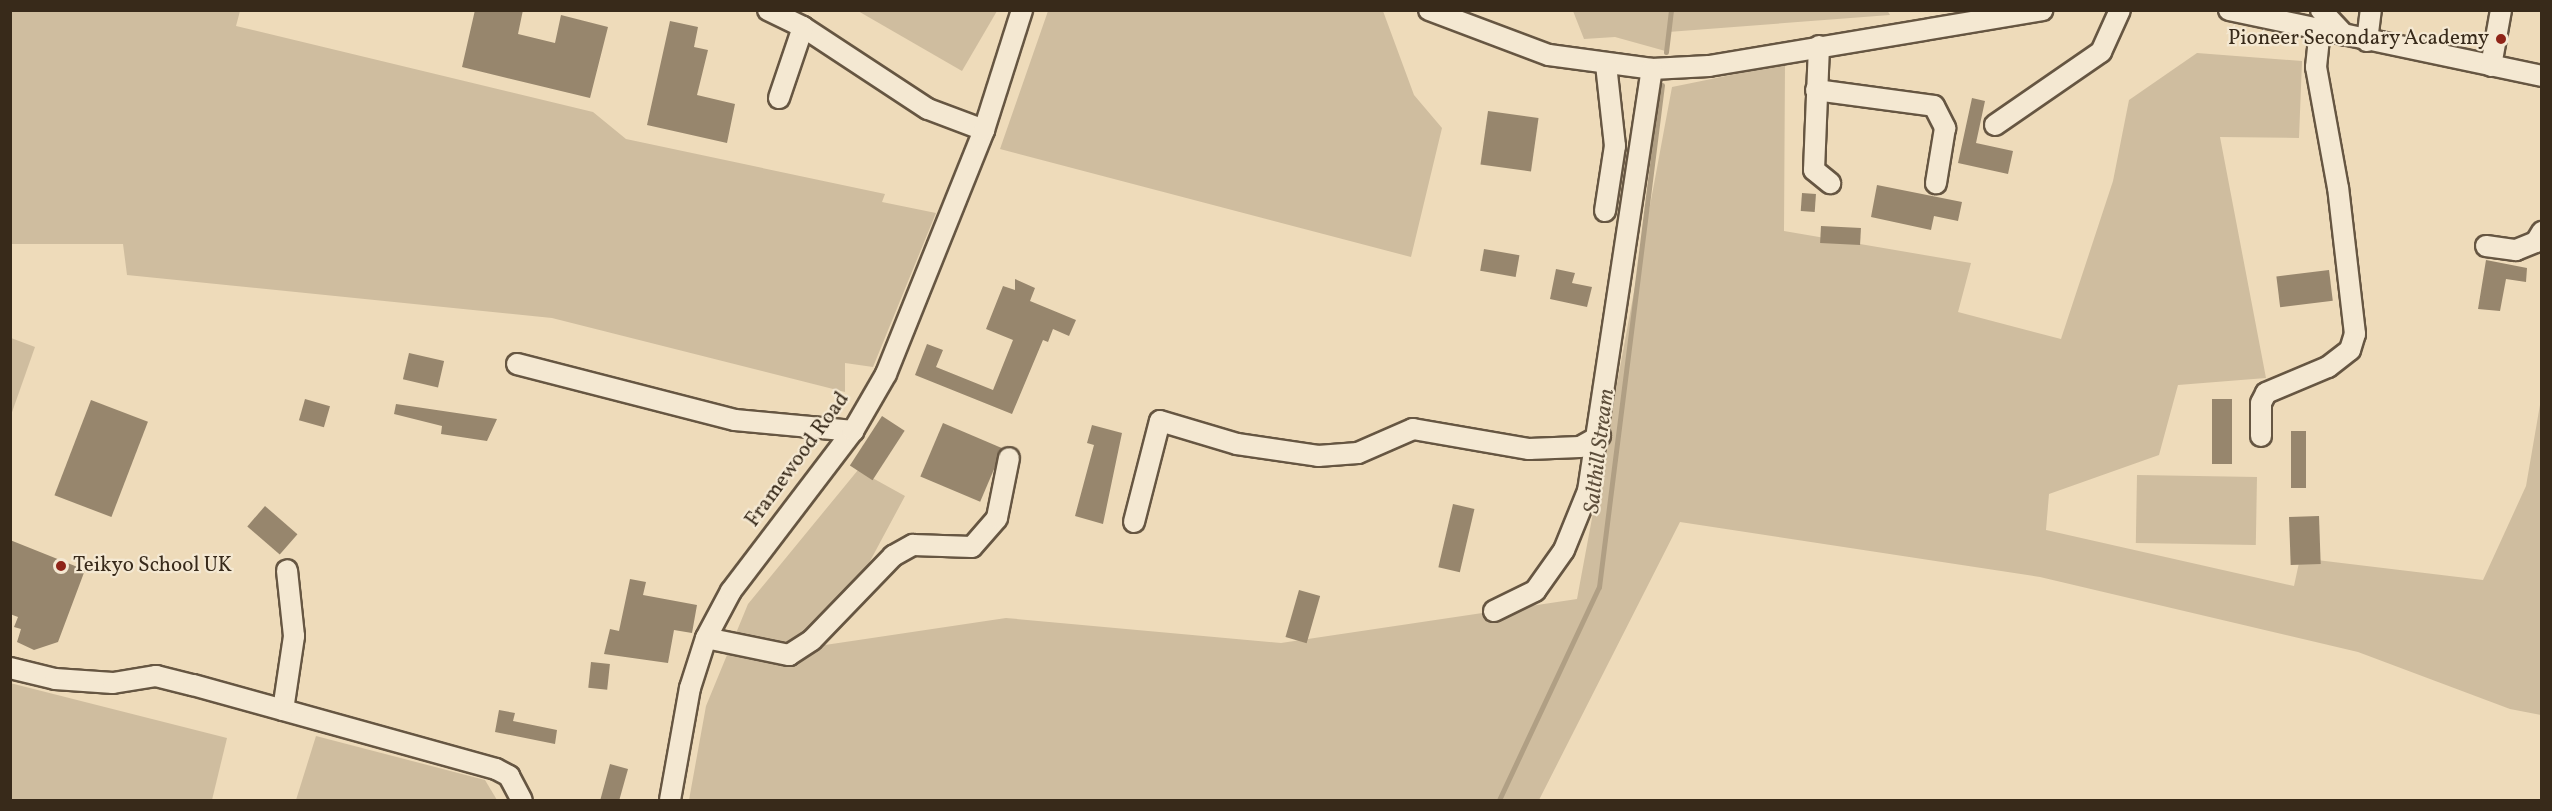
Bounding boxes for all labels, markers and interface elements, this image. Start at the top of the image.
place label: Pioneer Secondary Academy [2227,26,2489,52]
marker: Pioneer Secondary Academy [2494,32,2508,46]
water label: Salthill Stream [1579,387,1621,515]
street label: Framewood Road [741,388,855,532]
place label: Teikyo School UK [73,553,232,579]
marker: Teikyo School UK [54,559,68,573]

